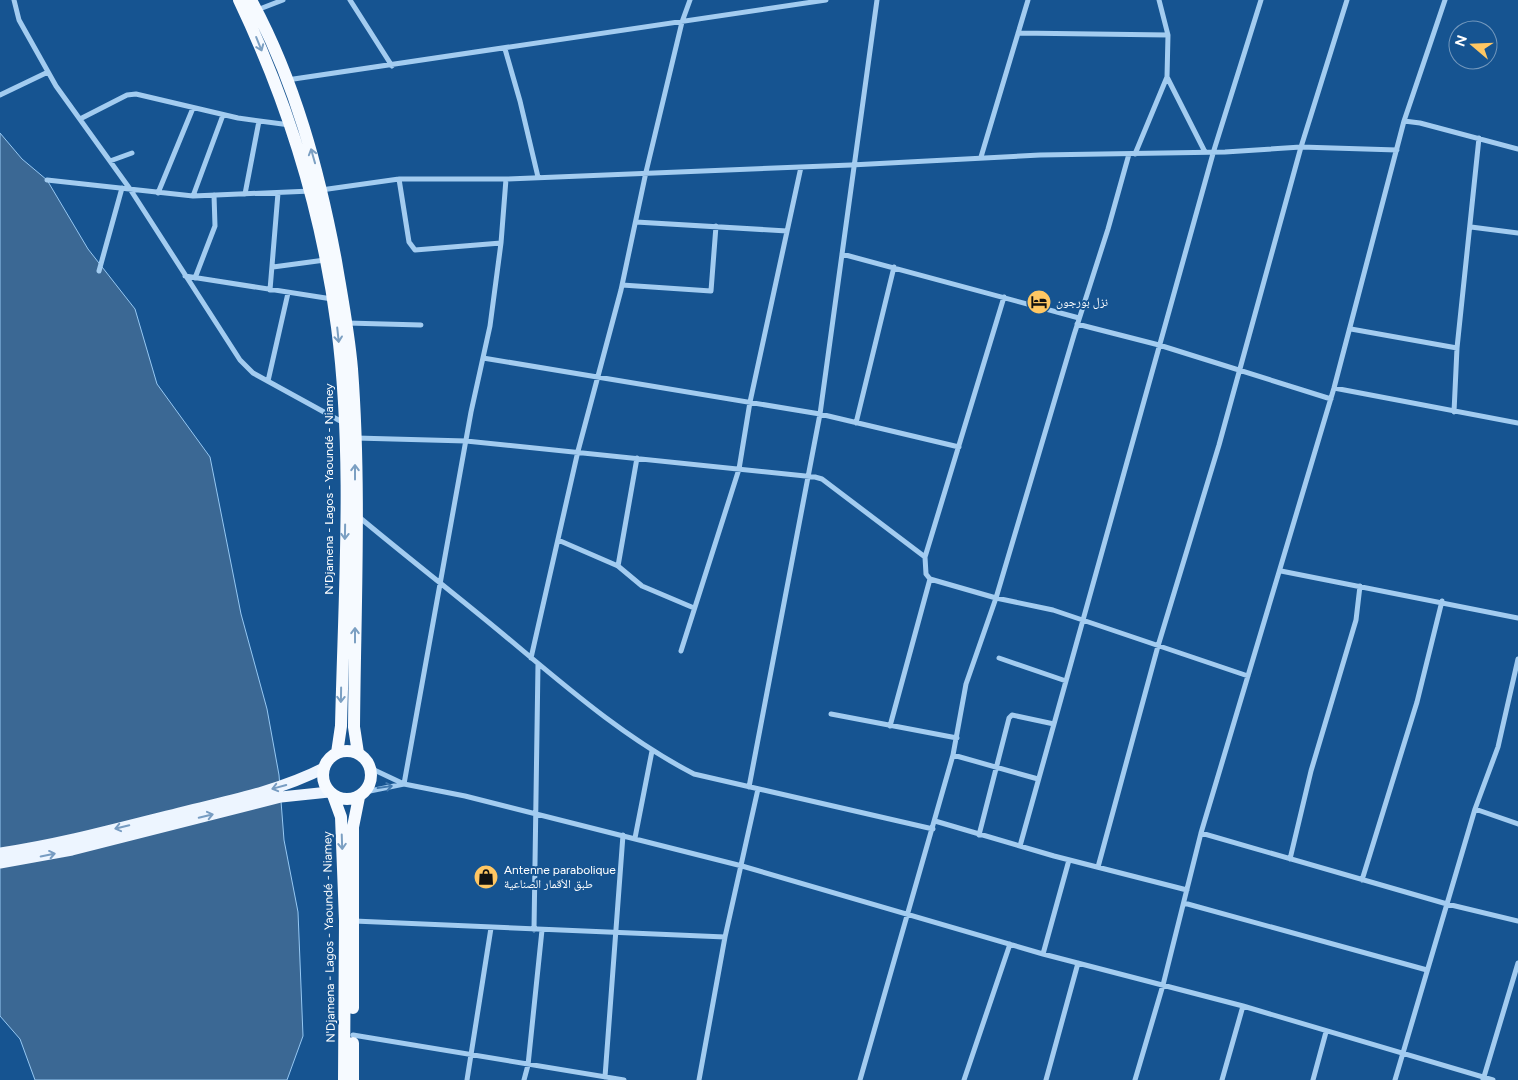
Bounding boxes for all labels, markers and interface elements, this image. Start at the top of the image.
north arrow [1448,20,1498,70]
text: N [1451,33,1471,49]
one-way arrow [255,37,264,52]
one-way arrow [307,149,317,165]
hotel icon: نزل بورجون [1026,289,1052,315]
place label: نزل بورجون [1056,295,1108,309]
one-way arrow [333,327,343,343]
street label: N'Djamena - Lagos - Yaoundé - Niamey [322,383,336,595]
one-way arrow [350,464,360,480]
one-way arrow [340,524,350,540]
one-way arrow [350,627,360,643]
one-way arrow [337,686,346,702]
one-way arrow [376,782,392,792]
one-way arrow [272,783,288,792]
one-way arrow [197,811,213,820]
one-way arrow [115,823,131,833]
street label: N'Djamena - Lagos - Yaoundé - Niamey [320,831,338,1043]
one-way arrow [337,834,346,850]
one-way arrow [40,850,56,859]
place label: Antenne parabolique طبق الأقمار الصناعية [504,863,616,891]
shop icon: Antenne parabolique طبق الأقمار الصناعية [473,864,499,890]

